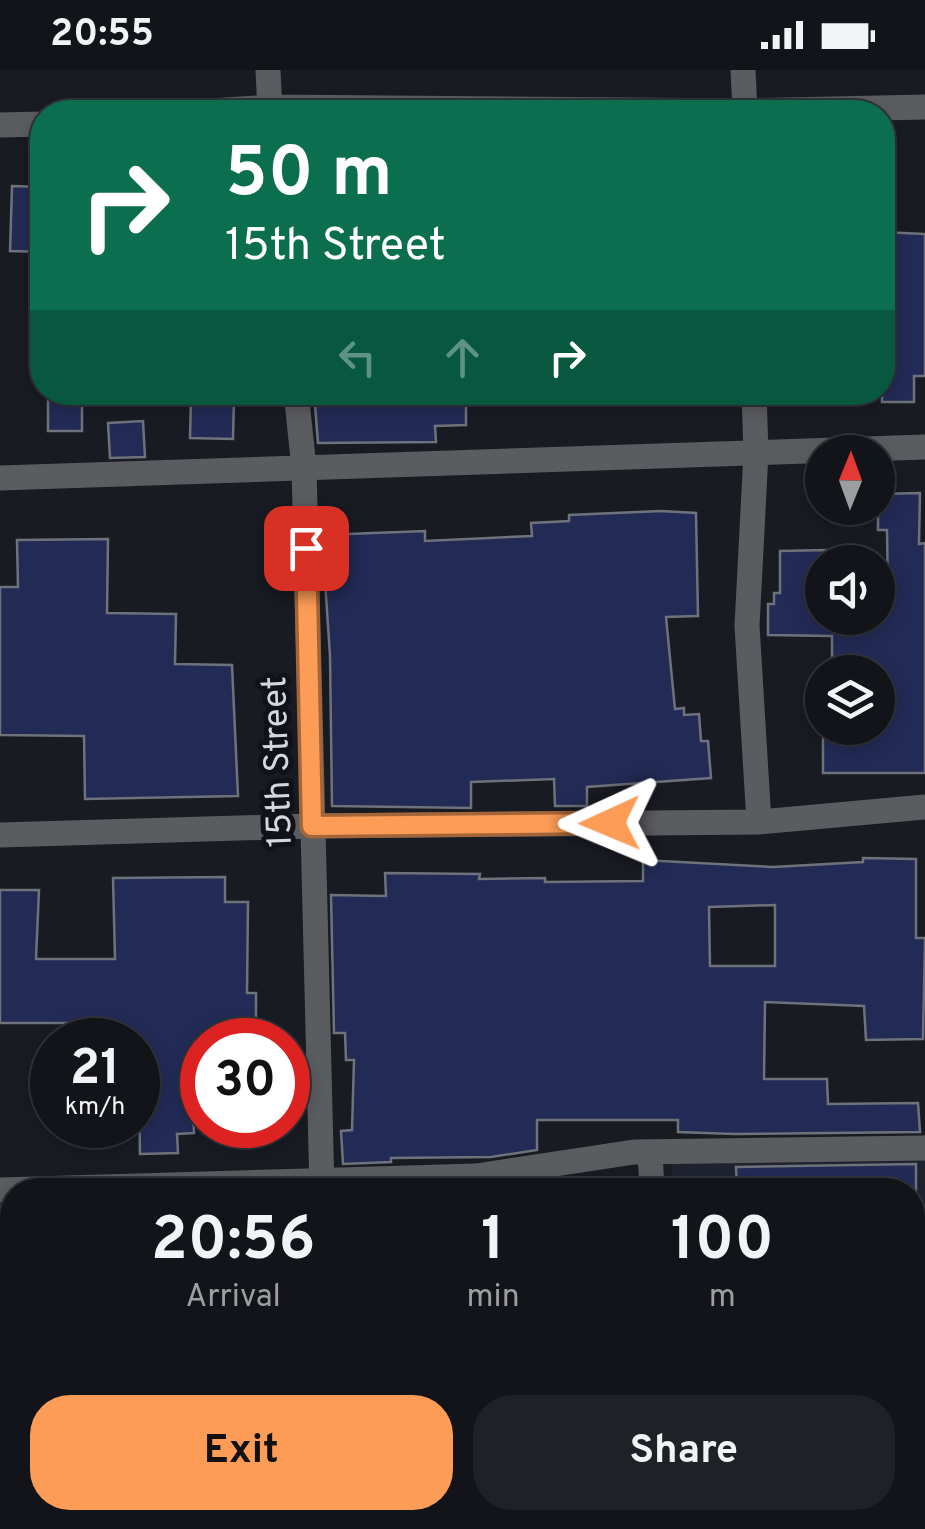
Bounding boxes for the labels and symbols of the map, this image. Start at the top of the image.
north arrow [805,435,895,525]
pin [264,506,349,591]
street label: 15th Street [254,675,304,848]
position arrow [558,771,662,875]
speed limit sign: 30 [180,1018,310,1148]

